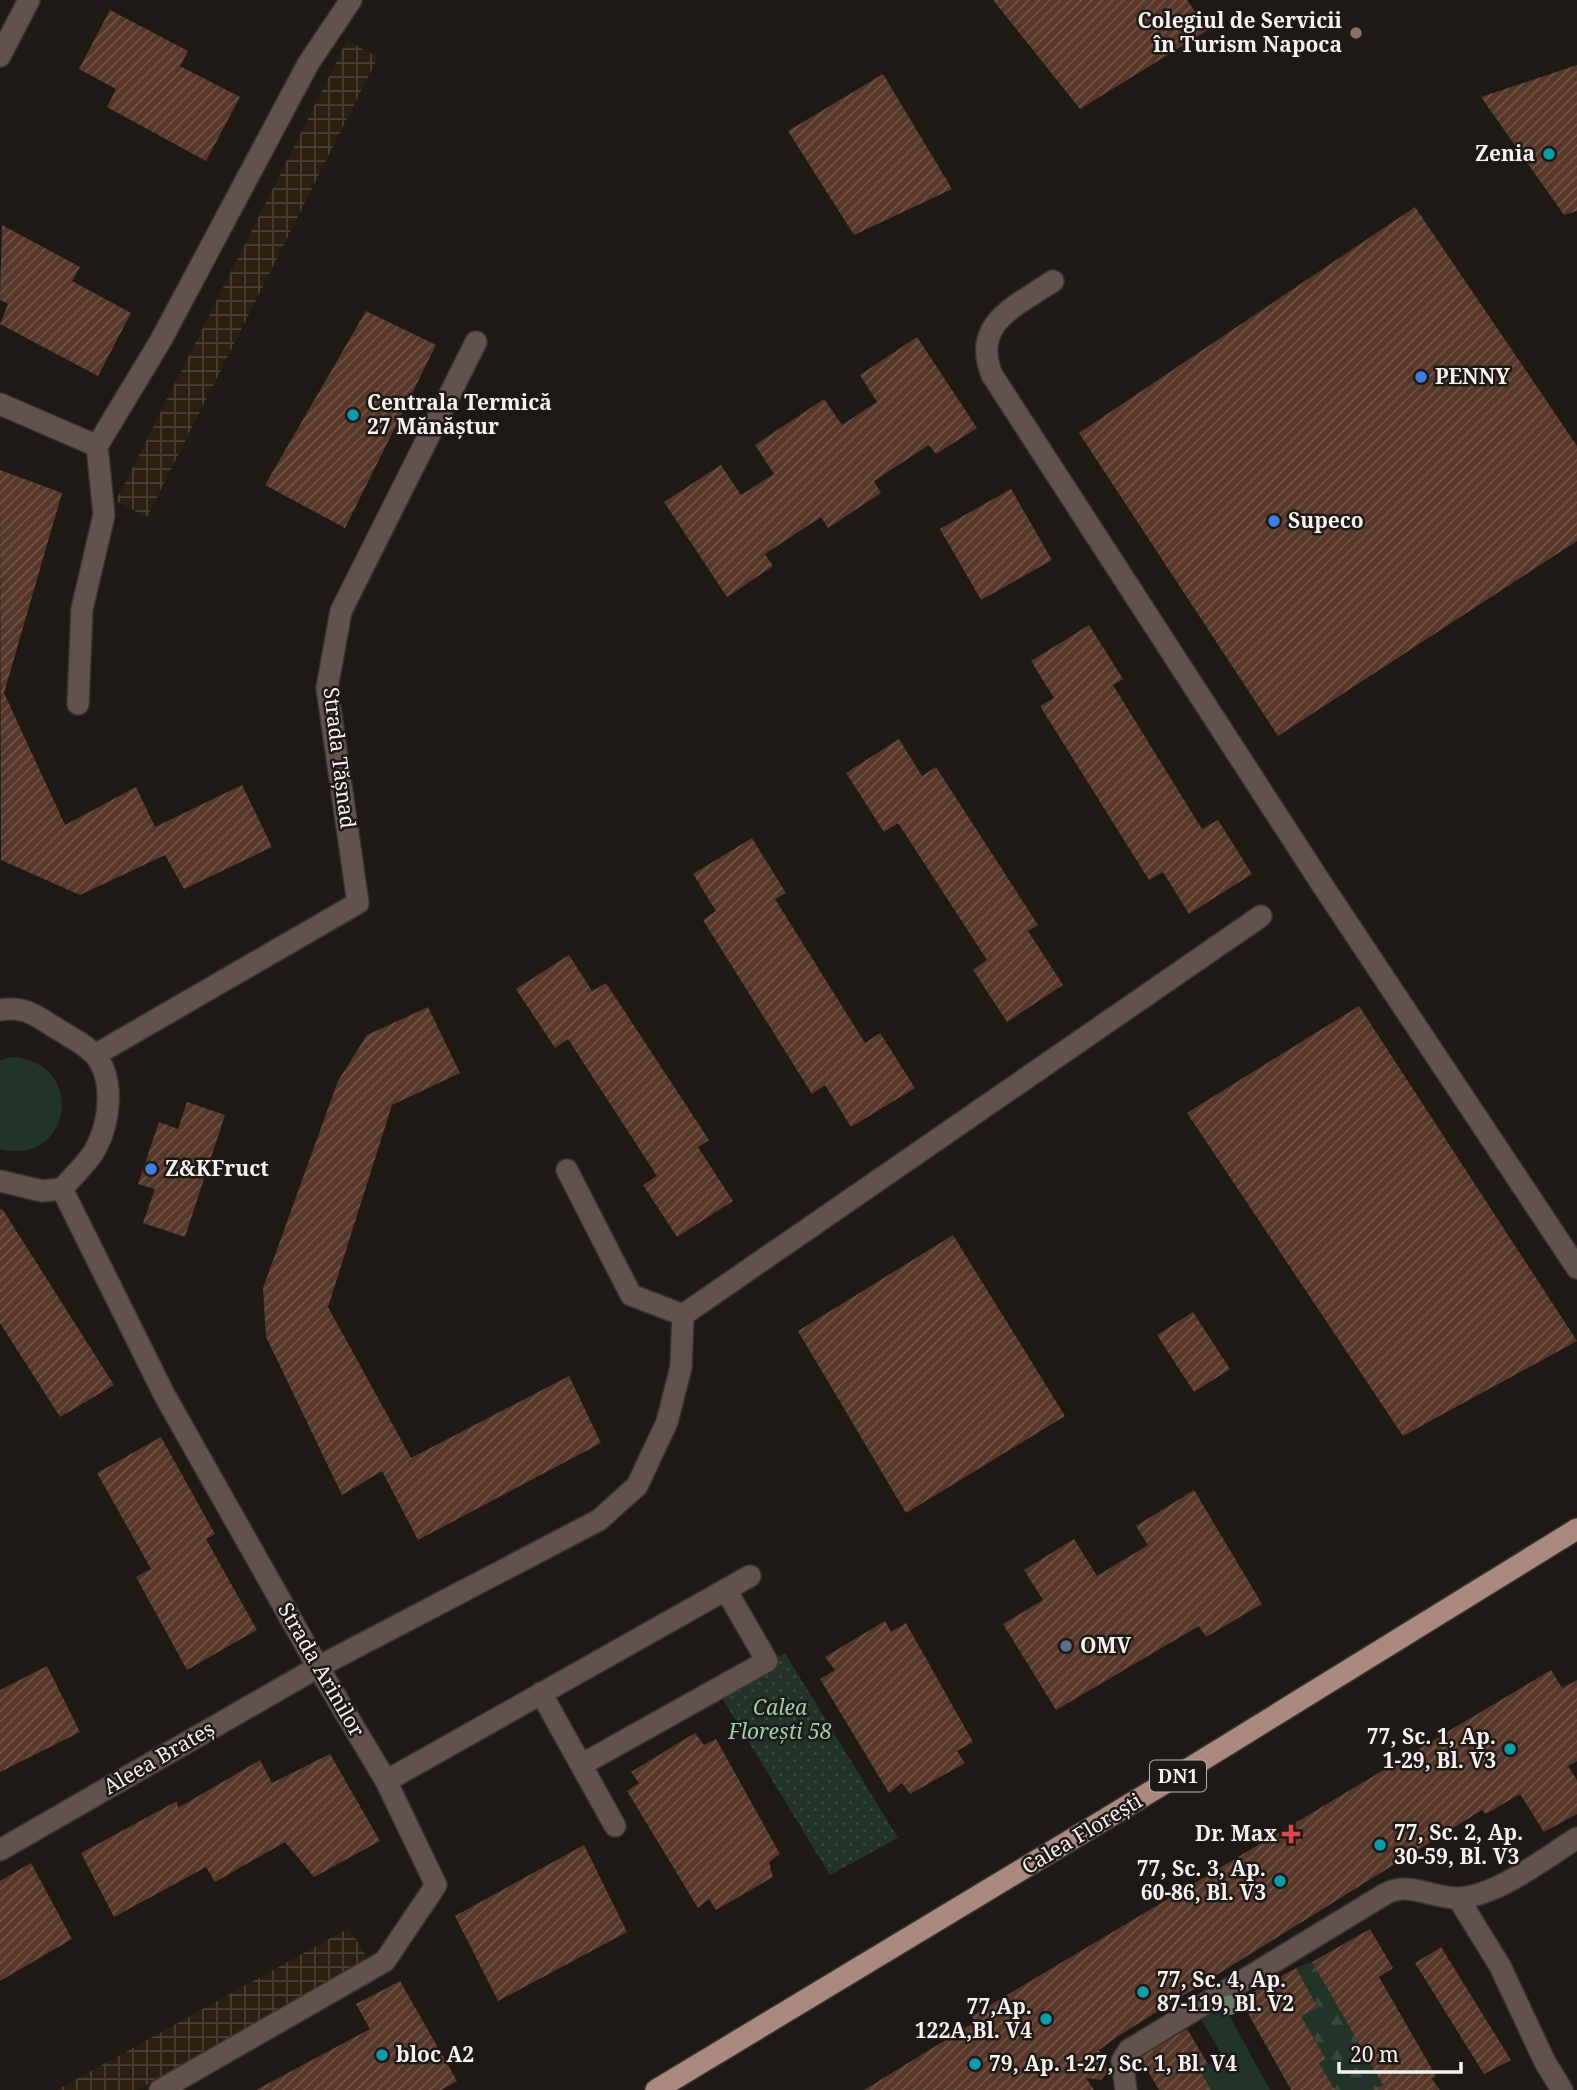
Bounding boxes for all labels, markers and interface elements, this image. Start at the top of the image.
place label: Colegiul de Servicii în Turism Napoca [1137,6,1343,58]
marker: Colegiul de Servicii în Turism Napoca [1348,25,1364,41]
place label: Zenia [1475,139,1535,167]
marker: Zenia [1541,146,1557,162]
place label: PENNY [1435,362,1510,390]
marker: PENNY [1413,369,1429,385]
place label: Centrala Termică 27 Mănăștur [367,388,552,440]
marker: Centrala Termică 27 Mănăștur [345,407,361,423]
place label: Supeco [1288,506,1364,534]
marker: Supeco [1266,513,1282,529]
street label: Strada Tășnad [317,686,363,830]
place label: Z&KFruct [165,1154,269,1182]
marker: Z&KFruct [143,1161,159,1177]
street label: Strada Arinilor [272,1597,372,1742]
place label: OMV [1080,1631,1132,1659]
marker: OMV [1058,1638,1074,1654]
park label: Calea Florești 58 [727,1693,832,1745]
street label: Aleea Brateș [98,1714,219,1800]
place label: 77, Sc. 1, Ap. 1-29, Bl. V3 [1367,1722,1496,1774]
marker: 77, Sc. 1, Ap. 1-29, Bl. V3 [1502,1741,1518,1757]
road number: DN1 [1150,1760,1206,1792]
street label: Calea Florești [1016,1786,1147,1880]
place label: 77, Sc. 2, Ap. 30-59, Bl. V3 [1394,1818,1523,1870]
place label: Dr. Max [1195,1819,1277,1847]
marker: Dr. Max [1283,1826,1299,1842]
marker: 77, Sc. 2, Ap. 30-59, Bl. V3 [1372,1837,1388,1853]
place label: 77, Sc. 3, Ap. 60-86, Bl. V3 [1137,1854,1266,1906]
marker: 77, Sc. 3, Ap. 60-86, Bl. V3 [1272,1873,1288,1889]
place label: 77, Sc. 4, Ap. 87-119, Bl. V2 [1157,1965,1294,2017]
marker: 77, Sc. 4, Ap. 87-119, Bl. V2 [1135,1984,1151,2000]
place label: 77,Ap. 122A,Bl. V4 [915,1992,1032,2044]
marker: 77,Ap. 122A,Bl. V4 [1038,2011,1054,2027]
scale bar [1339,2030,1462,2074]
place label: bloc A2 [396,2040,474,2068]
text: 20 m [1350,2040,1399,2068]
marker: bloc A2 [374,2047,390,2063]
place label: 79, Ap. 1-27, Sc. 1, Bl. V4 [989,2049,1237,2077]
marker: 79, Ap. 1-27, Sc. 1, Bl. V4 [967,2056,983,2072]

